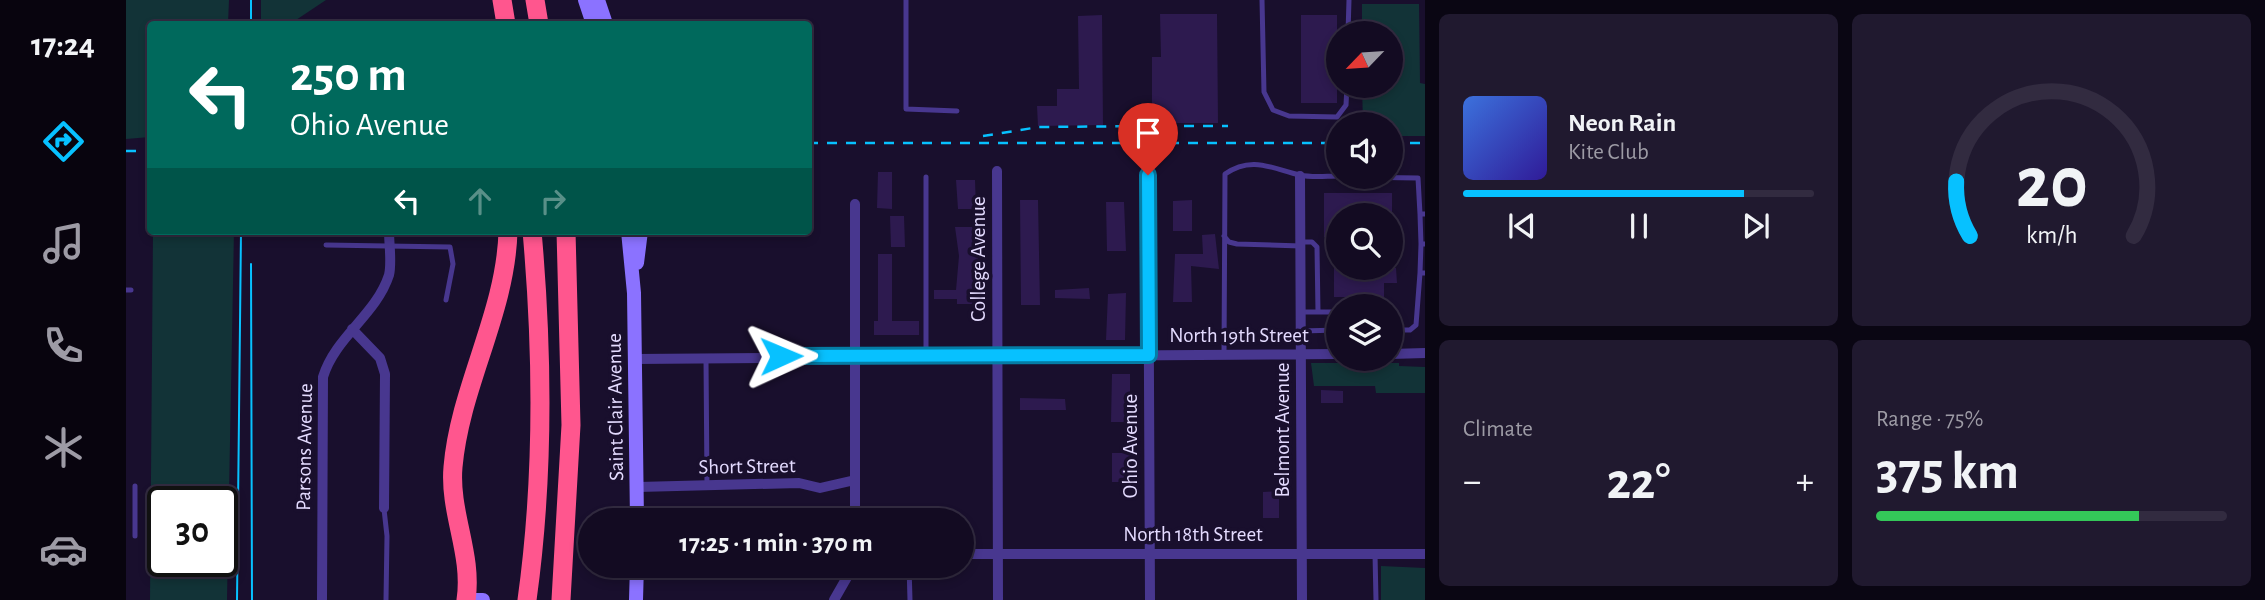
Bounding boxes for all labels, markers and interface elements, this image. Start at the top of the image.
north arrow [1326,21,1404,98]
map controls [1326,21,1403,371]
text: 17:24 [31,29,95,61]
icon: left [175,49,266,140]
text: 250 m [290,51,407,100]
pin [1118,103,1178,175]
text: Ohio Avenue [290,109,449,141]
text: Neon Rain [1568,110,1676,136]
button: sound [1326,112,1403,189]
icon: arrive [1129,114,1167,152]
icon: directions [39,117,88,166]
text: Kite Club [1568,141,1649,164]
text: 20 [2015,149,2088,222]
icon: left [388,182,426,220]
icon: ahead [461,182,499,220]
icon: right [534,182,572,220]
street label: College Avenue [968,196,989,322]
button: search [1326,203,1403,280]
icon: previous [1503,207,1541,245]
icon: pause [1620,207,1658,245]
icon: next [1737,207,1775,245]
icon: music [39,219,88,268]
text: km/h [2026,223,2077,248]
button: layers [1326,294,1403,371]
position arrow [744,319,818,393]
icon: phone [39,321,88,370]
street label: North 19th Street [1169,325,1309,346]
street label: Saint Clair Avenue [604,333,627,481]
street label: Belmont Avenue [1272,362,1293,498]
street label: Parsons Avenue [293,383,316,511]
street label: Ohio Avenue [1120,394,1141,498]
text: Range · 75% [1876,408,1983,431]
text: Climate [1463,418,1533,441]
icon: climate [39,423,88,472]
text: 375 km [1876,446,2019,498]
street label: Short Street [698,455,796,478]
text: 22° [1606,456,1671,508]
text: − [1463,463,1481,501]
text: + [1796,463,1814,501]
speed limit sign: 30 [147,486,238,577]
street label: North 18th Street [1123,524,1263,545]
icon: car [39,525,88,574]
text: 17:25 · 1 min · 370 m [679,530,873,556]

